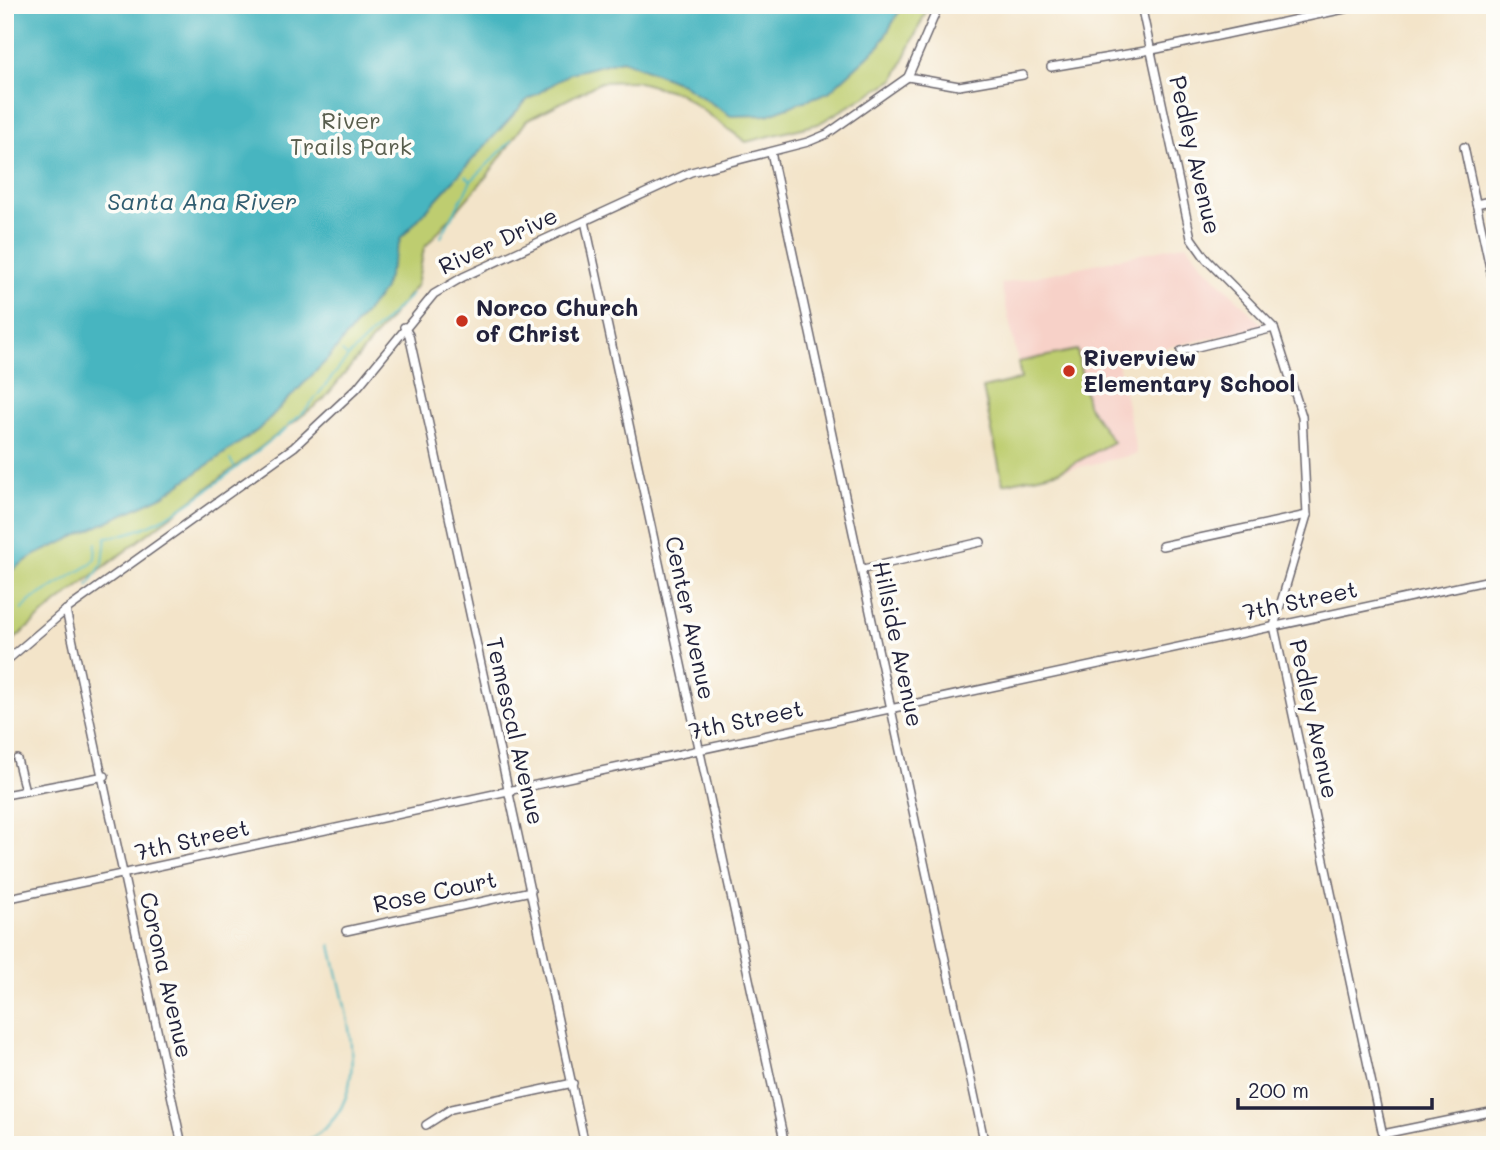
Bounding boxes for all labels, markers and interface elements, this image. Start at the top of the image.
street label: Pedley Avenue [1163,73,1229,237]
park label: River Trails Park [290,105,412,161]
water label: Santa Ana River [107,185,297,216]
street label: River Drive [433,199,562,281]
place label: Norco Church of Christ [476,292,638,348]
marker: Norco Church of Christ [454,313,470,329]
place label: Riverview Elementary School [1083,342,1296,398]
marker: Riverview Elementary School [1061,363,1077,379]
street label: Center Avenue [659,533,723,702]
street label: Hillside Avenue [867,558,931,730]
street label: 7th Street [1240,573,1360,627]
street label: Temescal Avenue [480,634,552,827]
street label: Pedley Avenue [1283,637,1346,801]
street label: 7th Street [686,692,806,746]
street label: 7th Street [132,811,252,867]
street label: Rose Court [370,863,499,919]
street label: Corona Avenue [133,889,201,1061]
scale bar [1238,1066,1432,1110]
text: 200 m [1248,1076,1309,1103]

